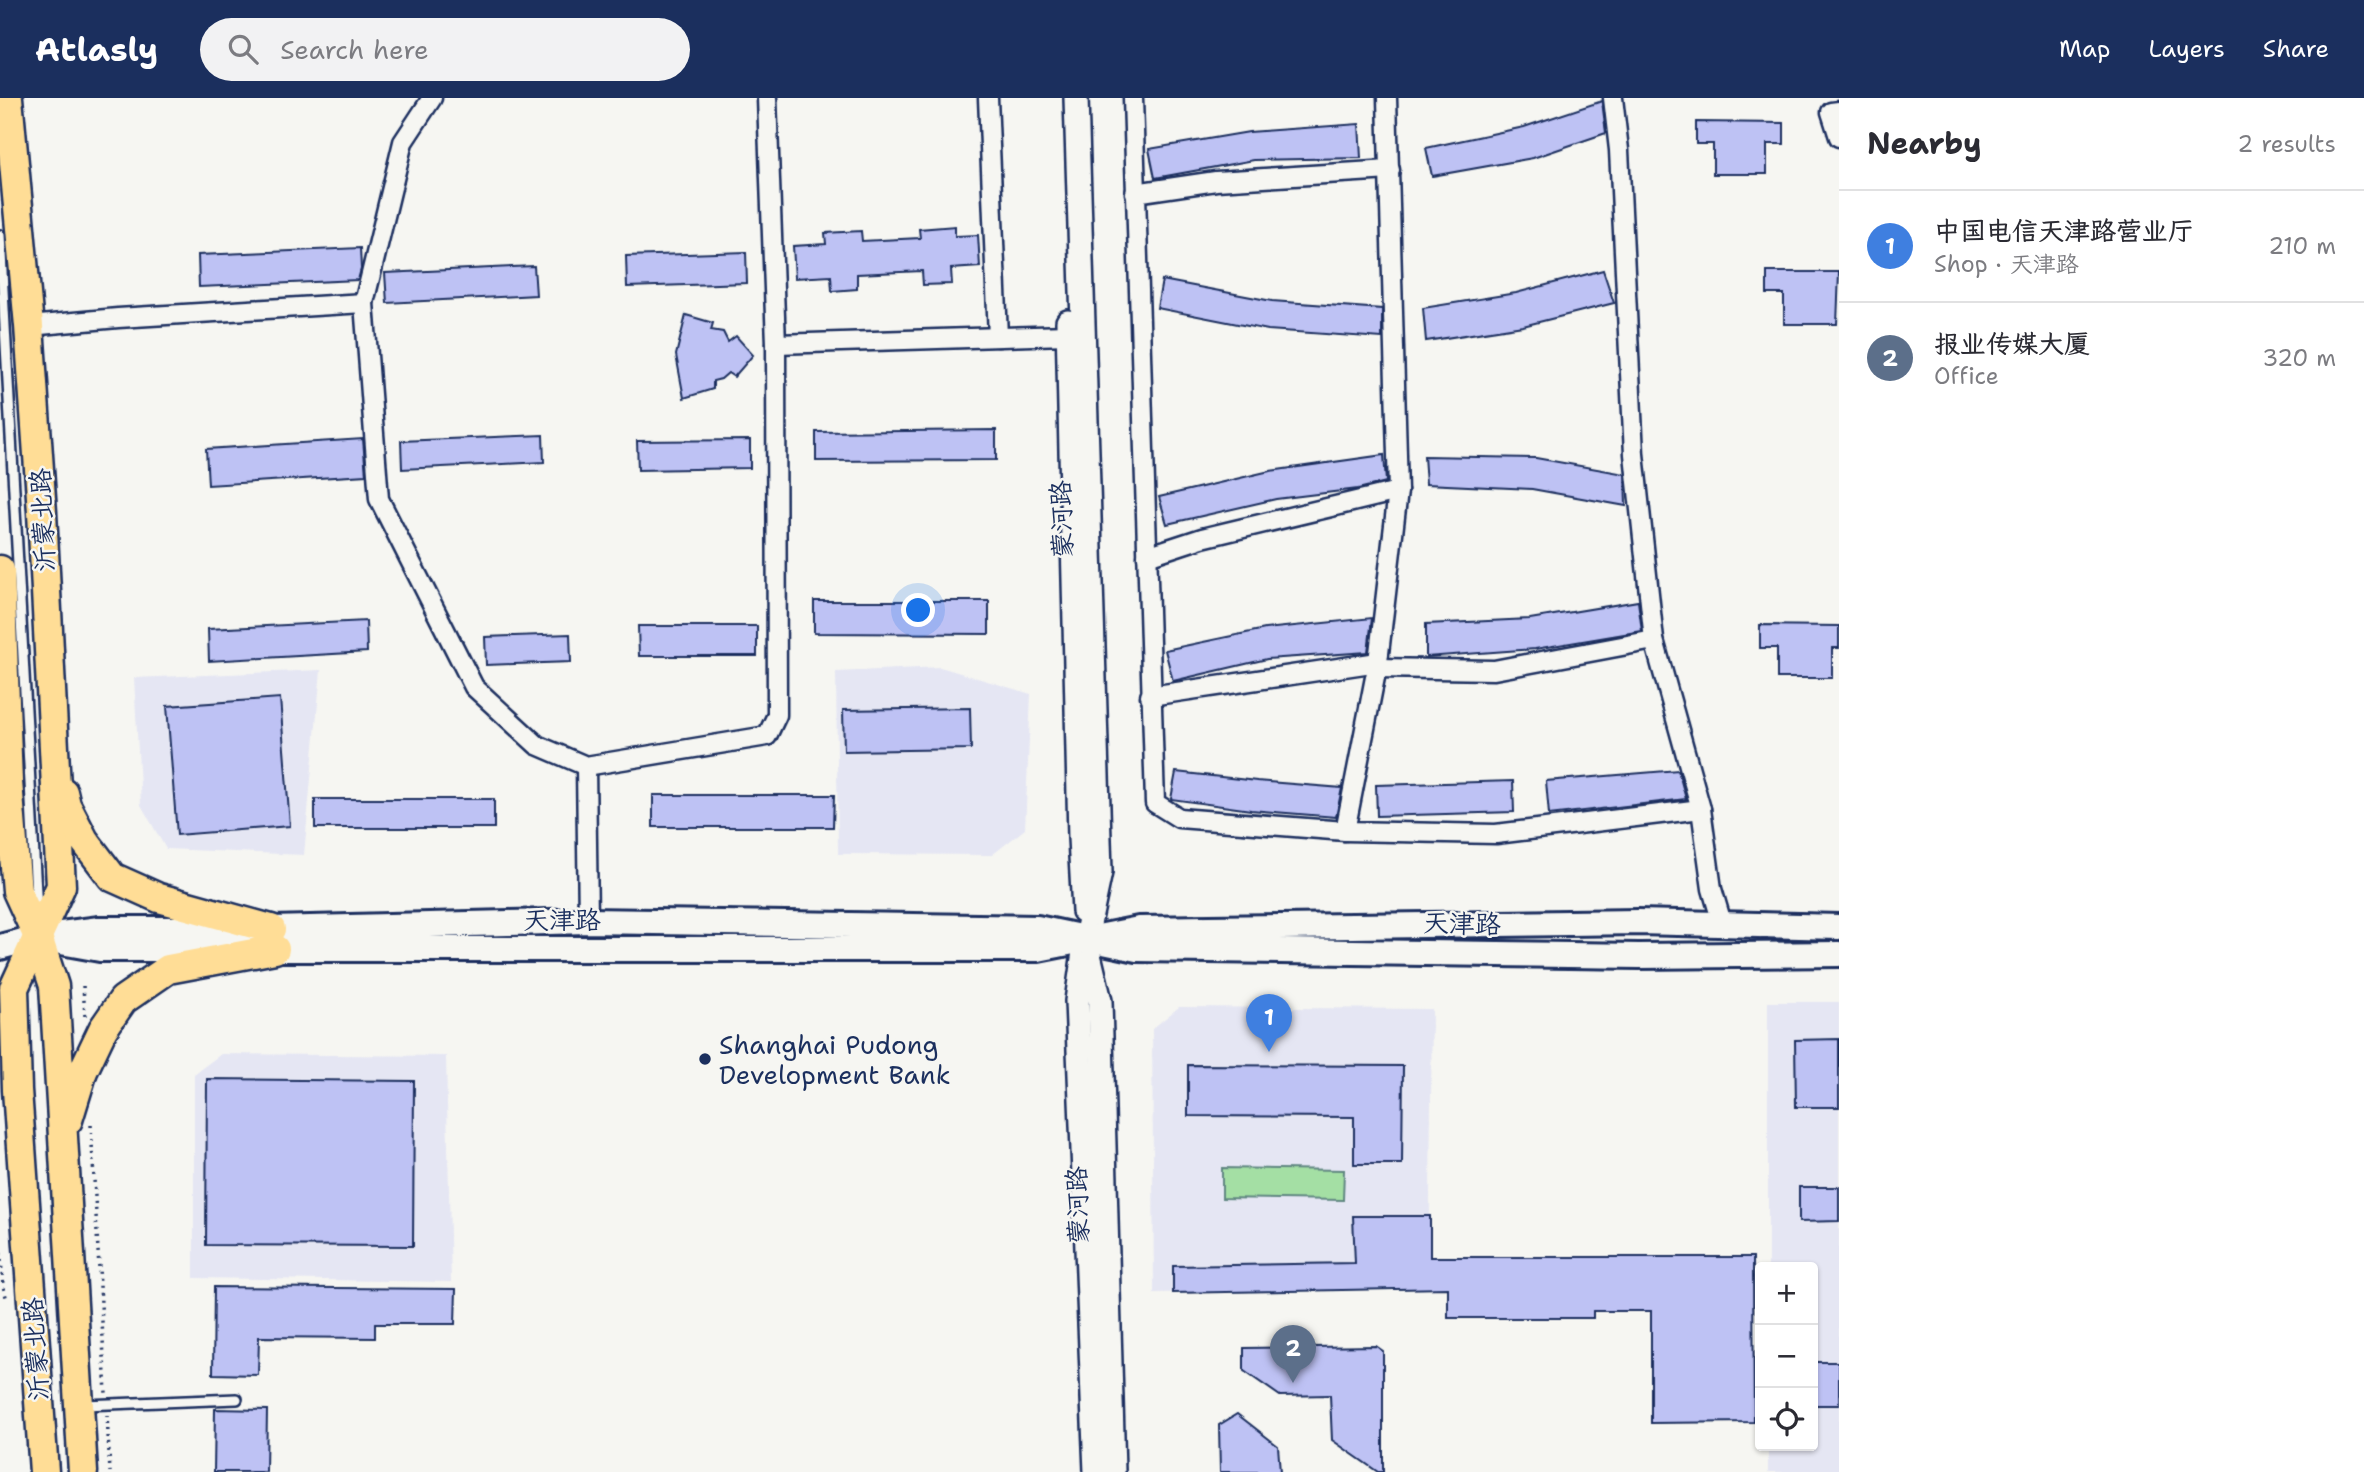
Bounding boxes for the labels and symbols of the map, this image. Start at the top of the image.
street label: 沂蒙北路 [22,467,62,573]
street label: 蒙河路 [1042,479,1080,559]
your location [901,593,935,627]
street label: 天津路 [523,902,601,937]
street label: 天津路 [1423,905,1501,941]
pin: 1 [1246,994,1292,1052]
place label: Shanghai Pudong Development Bank [719,1027,951,1092]
marker: Shanghai Pudong Development Bank [697,1051,713,1067]
street label: 蒙河路 [1058,1165,1096,1245]
street label: 沂蒙北路 [14,1296,56,1402]
pin: 2 [1270,1325,1316,1383]

